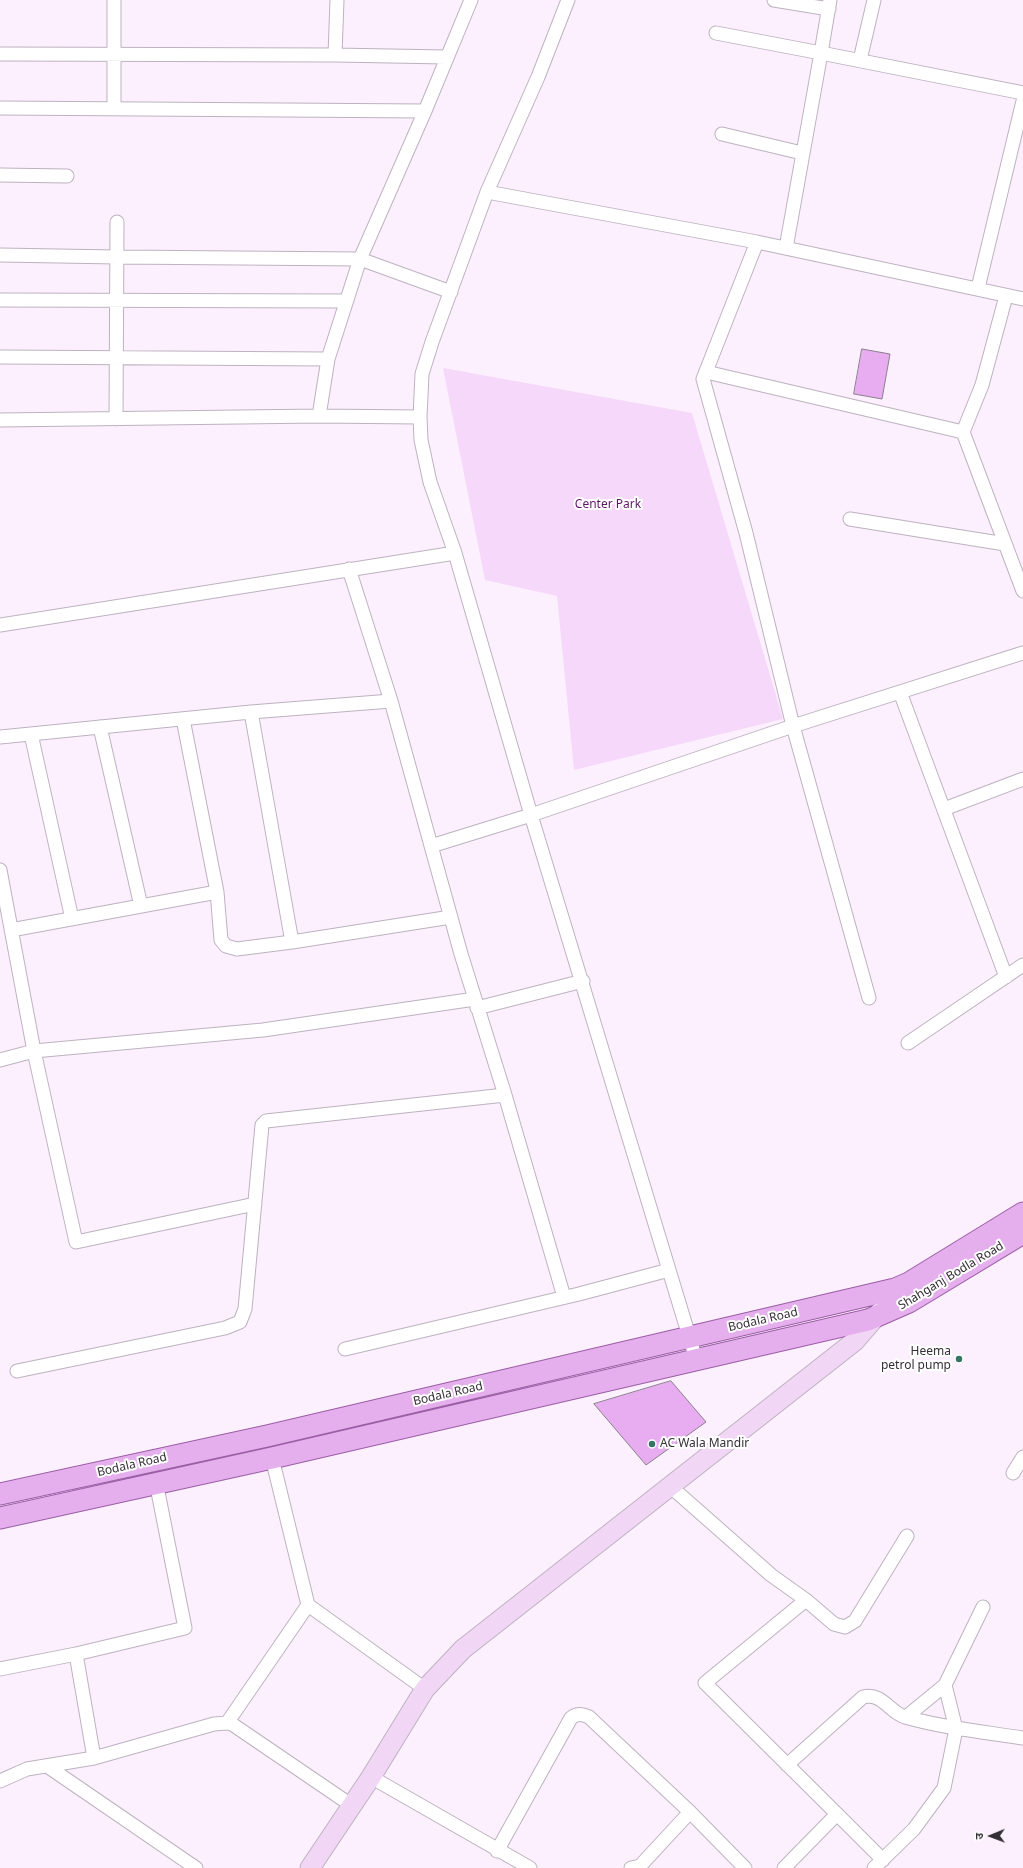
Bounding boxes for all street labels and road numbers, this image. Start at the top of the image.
street label: Shahganj Bodla Road [896,1239,1006,1313]
street label: Bodala Road [727,1305,799,1335]
street label: Bodala Road [412,1379,484,1409]
street label: Bodala Road [96,1450,168,1480]

